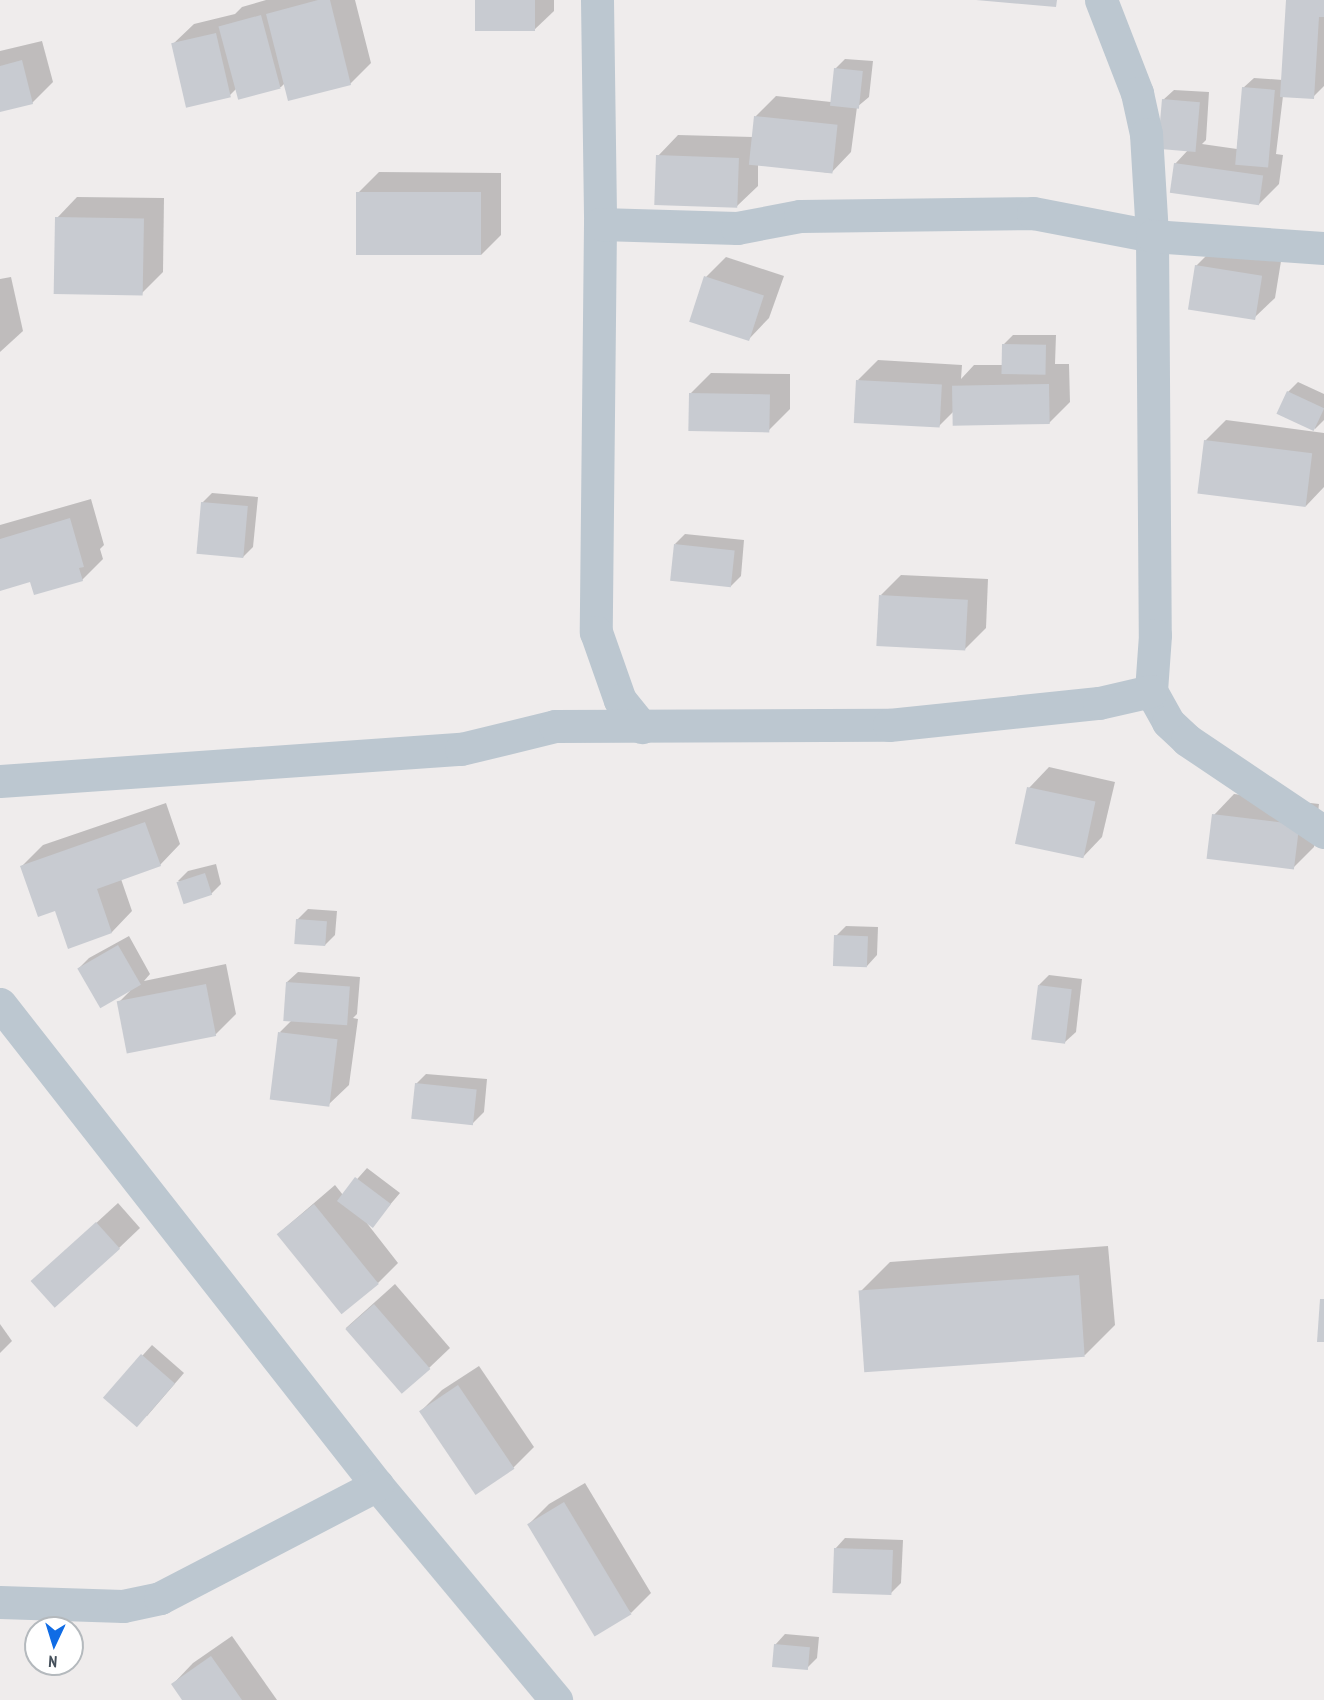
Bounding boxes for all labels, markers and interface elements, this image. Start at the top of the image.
north arrow [24,1616,84,1676]
text: N [48,1652,58,1672]

